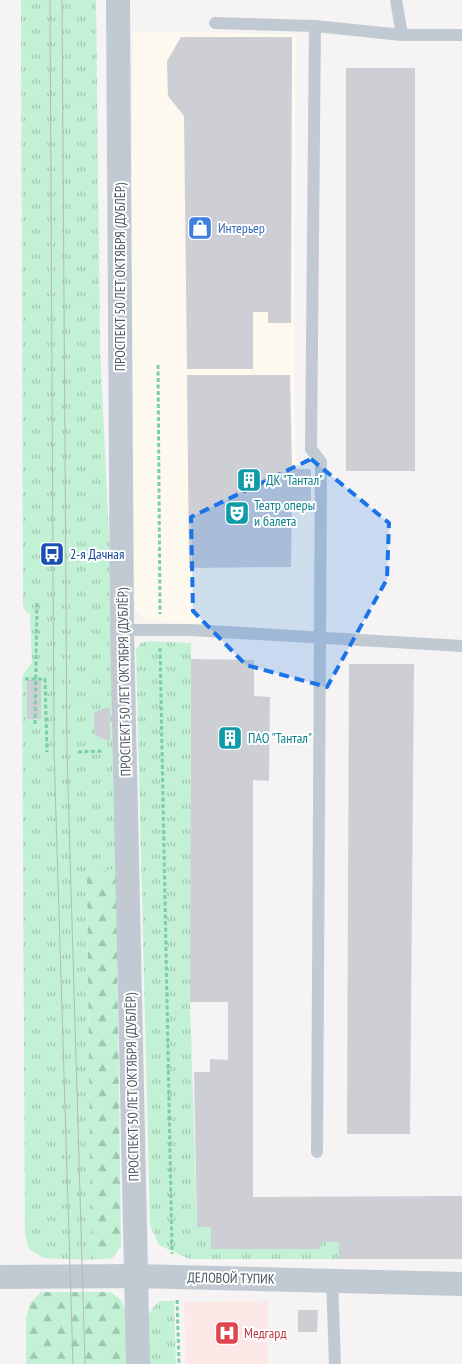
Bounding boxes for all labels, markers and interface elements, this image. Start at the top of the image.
street label: ПРОСПЕКТ 50 ЛЕТ ОКТЯБРЯ (ДУБЛЁР) [111,182,129,371]
shop icon: Интерьер [187,215,213,241]
place label: Интерьер [218,219,265,237]
building icon: ДК "Тантал" [236,467,262,493]
place label: ДК "Тантал" [266,471,323,489]
place label: Театр оперы и балета [254,496,315,530]
theatre icon: Театр оперы и балета [224,500,250,526]
bus stop icon: 2-я Дачная [39,541,65,567]
place label: 2-я Дачная [70,545,124,563]
street label: ПРОСПЕКТ 50 ЛЕТ ОКТЯБРЯ (ДУБЛЁР) [113,587,135,776]
building icon: ПАО "Тантал" [217,725,243,751]
place label: ПАО "Тантал" [248,729,312,747]
street label: ПРОСПЕКТ 50 ЛЕТ ОКТЯБРЯ (ДУБЛЁР) [121,992,143,1181]
street label: ДЕЛОВОЙ ТУПИК [187,1268,275,1288]
hospital icon: Медгард [214,1320,240,1346]
place label: Медгард [244,1324,287,1342]

